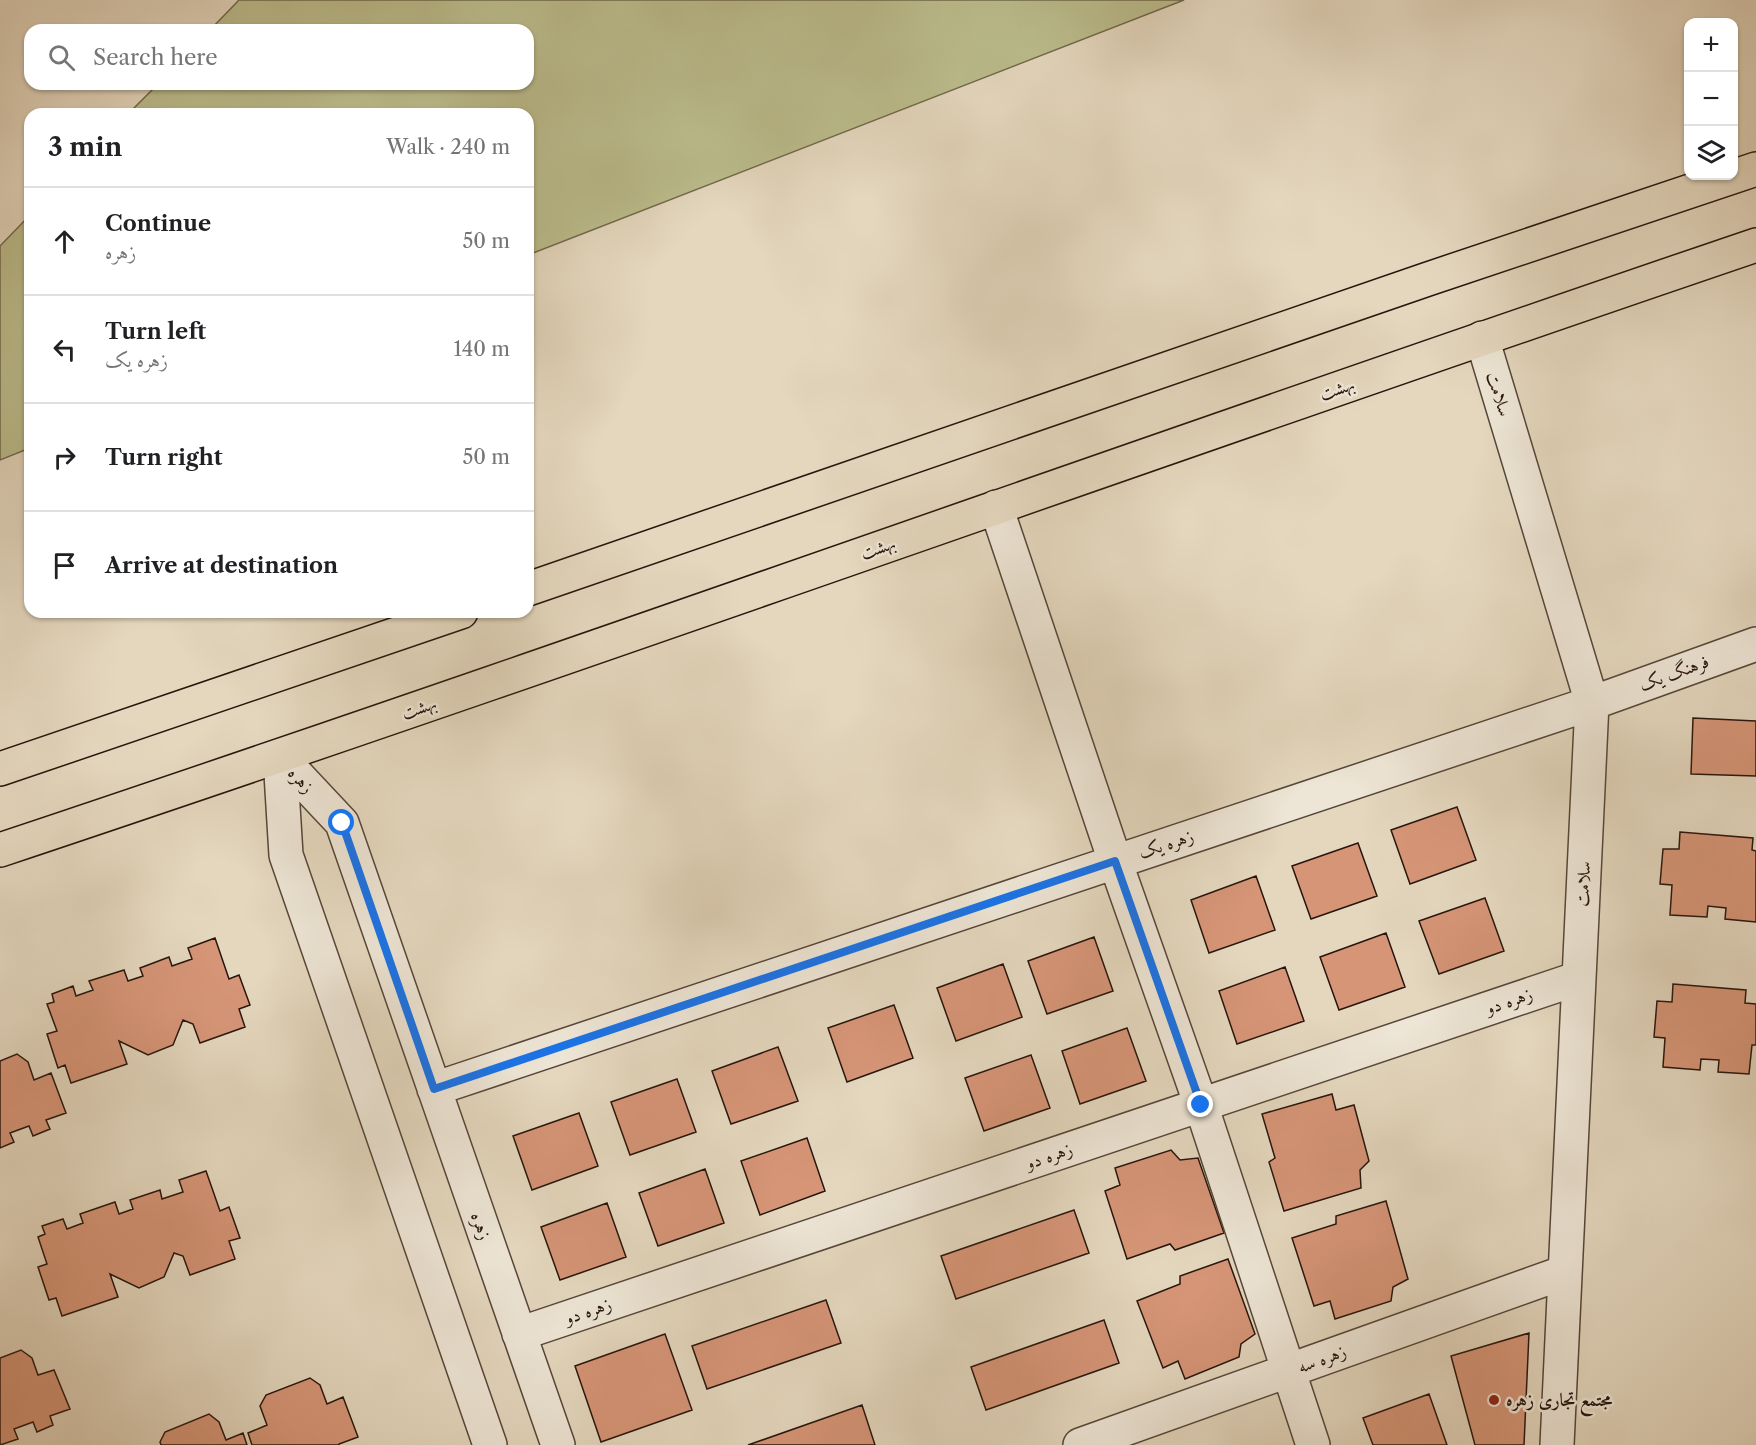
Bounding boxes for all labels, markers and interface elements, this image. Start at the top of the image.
map controls [1684,18,1738,180]
button: + [1684,18,1738,72]
search box [24,24,534,90]
icon: search [45,41,78,74]
text: Search here [93,44,218,71]
button: − [1684,72,1738,126]
button: layers [1684,126,1738,180]
text: 3 min [48,131,122,163]
text: Walk · 240 m [386,135,510,159]
text: Continue [105,210,211,237]
icon: ahead [48,225,81,258]
text: 50 m [463,229,510,253]
text: زهره [105,240,136,264]
text: Turn left [105,318,206,345]
icon: left [48,333,81,366]
text: 140 m [453,337,510,361]
text: زهره یک [105,348,168,372]
street label: سلامت [1482,369,1516,419]
street label: بهشت [1317,373,1358,406]
icon: right [48,441,81,474]
text: Turn right [105,444,223,471]
text: 50 m [463,445,510,469]
street label: بهشت [858,532,899,565]
icon: arrive [48,549,81,582]
text: Arrive at destination [105,552,338,579]
street label: فرهنگ یک [1636,649,1712,697]
street label: بهشت [399,692,440,725]
street label: زهره [283,762,319,798]
route start [328,809,354,835]
street label: زهره یک [1136,825,1197,864]
street label: سلامت [1571,861,1595,907]
street label: زهره دو [1481,983,1536,1021]
route end [1187,1091,1213,1117]
street label: زهره دو [1021,1138,1076,1176]
street label: زهره [465,1209,496,1243]
street label: زهره دو [560,1293,615,1331]
street label: زهره سه [1295,1340,1350,1379]
place label: مجتمع تجاری زهره [1506,1389,1613,1417]
marker: مجتمع تجاری زهره [1487,1393,1501,1407]

